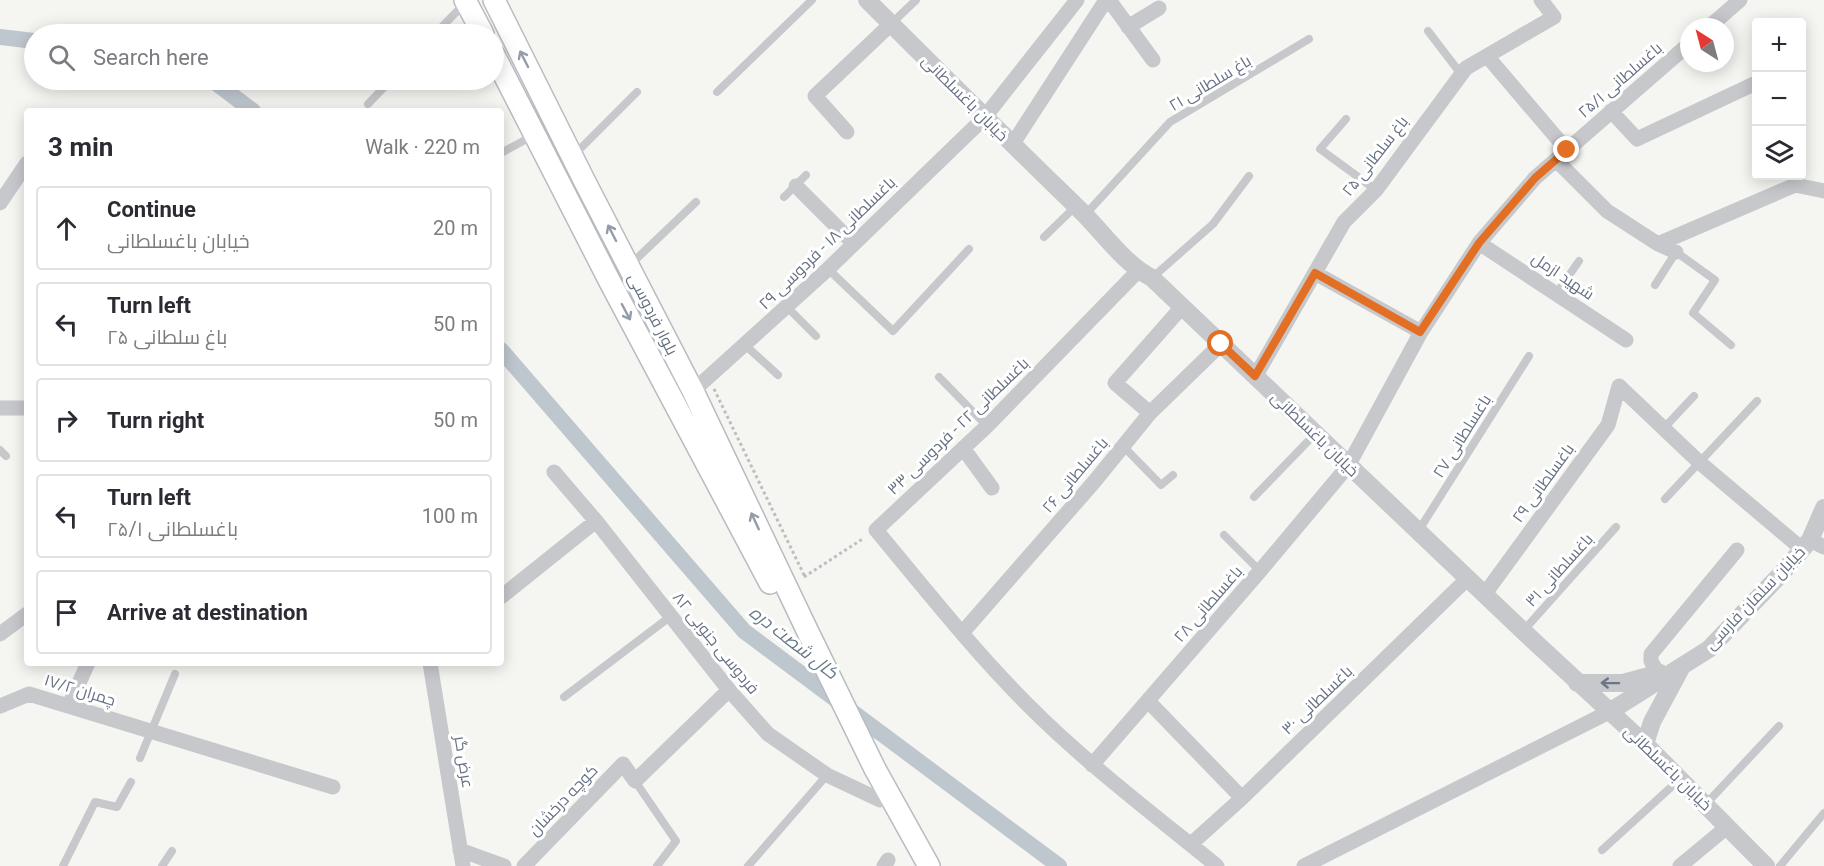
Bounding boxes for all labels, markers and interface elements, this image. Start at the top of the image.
north arrow [1680,18,1734,72]
map controls [1752,18,1806,180]
button: + [1752,18,1806,72]
search box [24,24,504,90]
street label: باغسلطانی ۲۵/۱ [1574,38,1666,122]
icon: search [45,41,78,74]
text: Search here [93,45,209,70]
one-way arrow [518,51,530,68]
street label: خیابان باغسلطانی [917,51,1012,146]
street label: باغ سلطانی ۲۱ [1165,51,1256,117]
button: − [1752,72,1806,126]
street label: باغ سلطانی ۲۵ [1338,112,1414,201]
button: layers [1752,126,1806,180]
text: 3 min [48,132,113,162]
text: Walk · 220 m [365,135,480,159]
route end [1553,136,1579,162]
street label: باغسلطانی ۱۸ - فردوسی ۲۹ [755,173,900,314]
text: Continue [107,197,196,222]
icon: ahead [50,212,83,245]
text: 20 m [433,216,478,240]
one-way arrow [606,225,617,243]
text: خیابان باغسلطانی [107,229,250,253]
street label: شهید ازمل [1528,248,1598,305]
street label: بلوار فردوسی [623,270,682,359]
text: Turn left [107,293,191,318]
one-way arrow [621,303,632,321]
icon: left [50,308,83,341]
text: 50 m [433,312,478,336]
text: باغ سلطانی ۲۵ [107,325,227,349]
route start [1207,330,1233,356]
street label: باغسلطانی ۲۲ - فردوسی ۳۳ [883,353,1033,499]
street label: خیابان باغسلطانی [1267,388,1363,481]
street label: باغسلطانی ۲۷ [1429,391,1496,482]
icon: right [50,404,83,437]
text: Turn right [107,408,204,433]
text: 50 m [433,408,478,432]
street label: باغسلطانی ۲۶ [1038,434,1113,517]
street label: باغسلطانی ۲۹ [1508,440,1579,527]
text: Turn left [107,485,191,510]
icon: left [50,500,83,533]
text: 100 m [422,504,478,528]
one-way arrow [748,512,760,530]
text: باغسلطانی ۲۵/۱ [107,517,238,541]
street label: باغسلطانی ۳۱ [1521,529,1598,611]
street label: خیابان سلمان فارسی [1701,542,1810,654]
street label: باغسلطانی ۲۸ [1170,562,1247,647]
street label: فردوسی جنوبی ۸۲ [668,588,763,699]
icon: arrive [50,596,83,629]
text: Arrive at destination [107,600,308,625]
water label: کال شصت دره [745,601,843,684]
street label: باغسلطانی ۳۰ [1278,662,1357,739]
street label: چمران ۱۷/۲ [42,670,118,712]
one-way arrow [1600,677,1620,689]
street label: خیابان باغسلطانی [1620,722,1716,815]
street label: عرض گر [449,733,478,790]
street label: کوچه درخشان [524,761,603,841]

